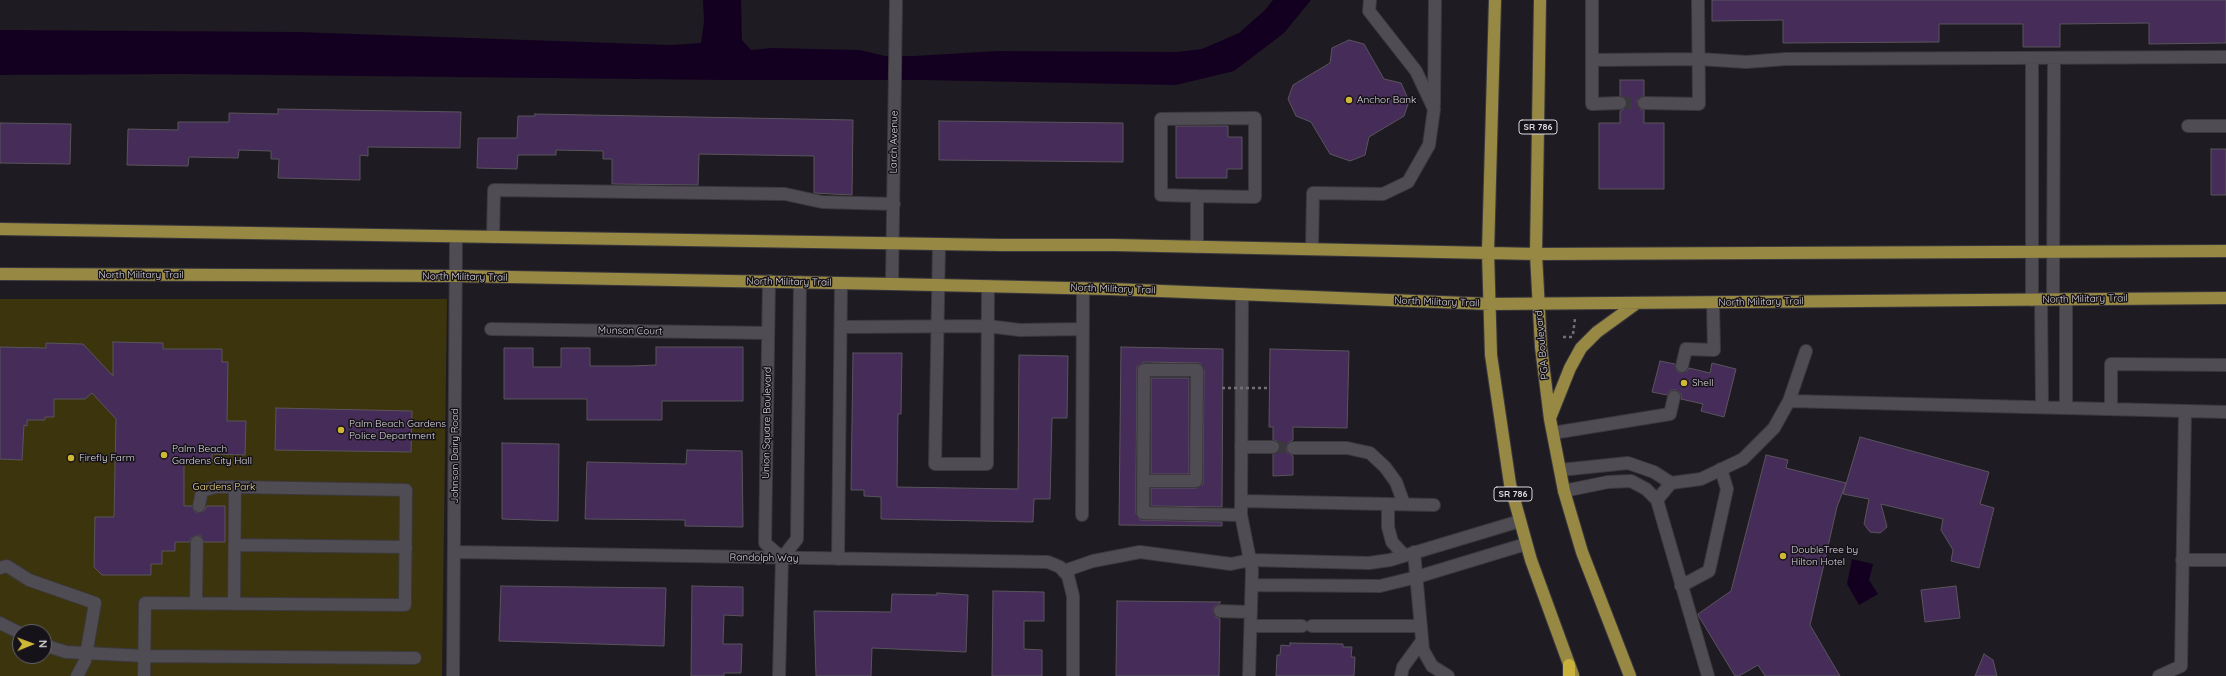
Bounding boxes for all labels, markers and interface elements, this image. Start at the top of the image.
place label: Anchor Bank [1357,94,1416,106]
marker: Anchor Bank [1344,95,1354,105]
street label: Larch Avenue [887,111,901,173]
road number: SR 786 [1519,120,1557,134]
street label: North Military Trail [98,269,184,281]
street label: North Military Trail [422,270,508,284]
street label: North Military Trail [746,275,832,289]
street label: North Military Trail [1070,282,1156,296]
street label: North Military Trail [2042,292,2128,306]
street label: North Military Trail [1394,295,1480,309]
street label: North Military Trail [1718,295,1804,309]
street label: PGA Boulevard [1533,310,1551,380]
street label: Munson Court [598,324,662,338]
street label: Union Square Boulevard [760,367,774,479]
place label: Shell [1692,377,1714,389]
marker: Shell [1679,378,1689,388]
street label: Johnson Dairy Road [449,409,461,503]
place label: Palm Beach Gardens Police Department [349,418,446,442]
marker: Palm Beach Gardens Police Department [336,425,346,435]
place label: Palm Beach Gardens City Hall [172,443,252,466]
marker: Palm Beach Gardens City Hall [159,450,169,460]
place label: Firefly Farm [79,452,135,464]
marker: Firefly Farm [66,453,76,463]
park label: Gardens Park [193,481,255,493]
road number: SR 786 [1494,487,1532,501]
place label: DoubleTree by Hilton Hotel [1791,544,1858,568]
street label: Randolph Way [730,551,798,565]
marker: DoubleTree by Hilton Hotel [1778,551,1788,561]
north arrow [12,624,52,664]
text: N [36,640,50,648]

